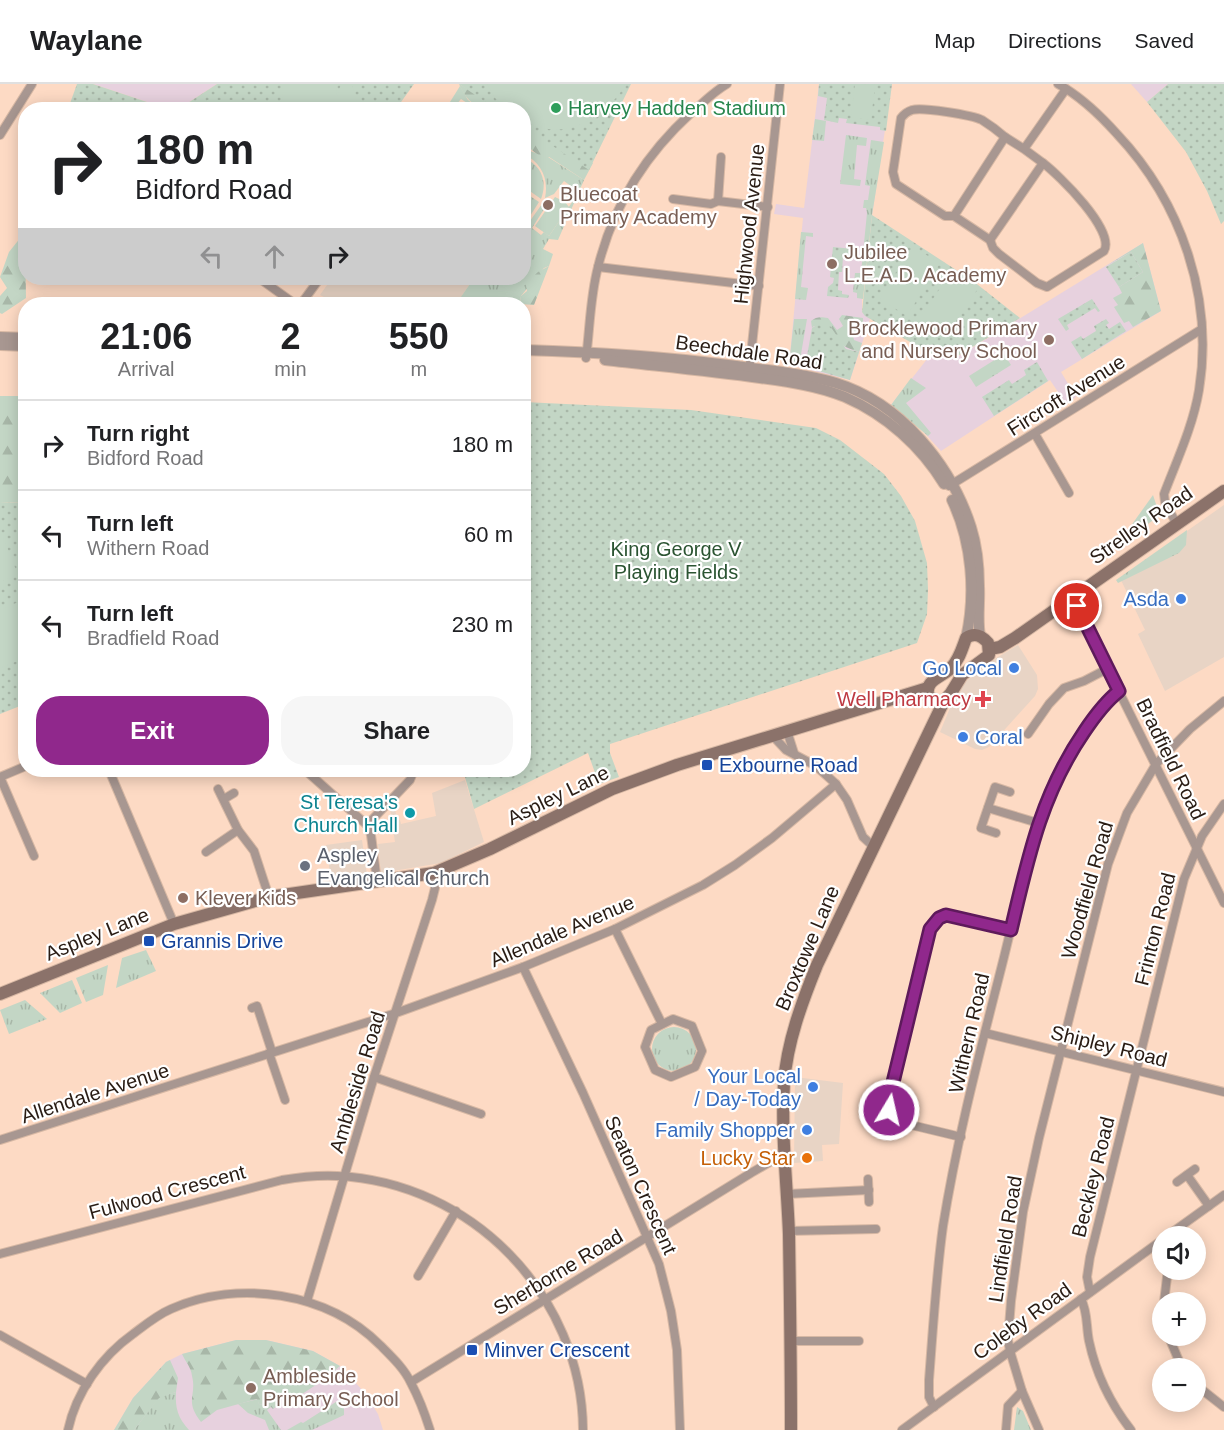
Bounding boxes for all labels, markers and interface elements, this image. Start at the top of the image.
text: Waylane [30,25,143,56]
text: Map [934,29,975,52]
text: Directions [1008,29,1101,52]
text: Saved [1134,29,1194,52]
place label: Harvey Hadden Stadium [568,97,786,119]
marker: Harvey Hadden Stadium [549,101,563,115]
icon: right [36,126,114,204]
text: 180 m [135,126,254,173]
street label: Highwood Avenue [730,143,768,305]
text: Bidford Road [135,175,293,205]
place label: Bluecoat Primary Academy [560,183,717,228]
marker: Bluecoat Primary Academy [541,198,555,212]
icon: left [195,240,228,273]
icon: ahead [258,240,291,273]
icon: right [321,240,354,273]
place label: Jubilee L.E.A.D. Academy [844,241,1006,286]
marker: Jubilee L.E.A.D. Academy [825,257,839,271]
text: 21:06 [100,316,192,357]
text: 2 [280,316,300,357]
text: 550 [389,316,449,357]
place label: Brocklewood Primary and Nursery School [848,317,1037,362]
street label: Beechdale Road [674,331,824,373]
marker: Brocklewood Primary and Nursery School [1042,333,1056,347]
street label: Fircroft Avenue [1003,350,1129,440]
text: Arrival [118,358,175,380]
text: min [274,358,307,380]
text: m [410,358,427,380]
text: Turn right [87,421,189,446]
icon: right [36,429,69,462]
text: 180 m [452,432,513,457]
text: Bidford Road [87,447,204,469]
street label: Strelley Road [1086,482,1196,568]
text: Turn left [87,511,173,536]
icon: left [36,519,69,552]
text: 60 m [464,522,513,547]
text: Withern Road [87,537,209,559]
park label: King George V Playing Fields [610,538,742,583]
pin [1051,580,1102,631]
place label: Asda [1123,588,1170,610]
icon: arrive [1060,589,1093,622]
marker: Asda [1174,592,1188,606]
text: Turn left [87,601,173,626]
icon: left [36,609,69,642]
text: 230 m [452,612,513,637]
text: Bradfield Road [87,627,219,649]
place label: Go Local [922,657,1002,679]
marker: Go Local [1007,661,1021,675]
place label: Well Pharmacy [837,688,971,710]
marker: Well Pharmacy [976,692,990,706]
street label: Bradfield Road [1132,695,1210,823]
button: Exit [36,696,269,765]
button: Share [281,696,513,765]
place label: Coral [975,726,1023,748]
marker: Coral [956,730,970,744]
place label: Exbourne Road [719,754,858,776]
marker: Exbourne Road [700,758,714,772]
street label: Aspley Lane [504,761,612,829]
place label: St Teresa's Church Hall [294,791,398,836]
marker: St Teresa's Church Hall [403,806,417,820]
street label: Woodfield Road [1057,819,1117,961]
place label: Aspley Evangelical Church [317,844,489,889]
marker: Aspley Evangelical Church [298,859,312,873]
street label: Frinton Road [1130,870,1180,988]
street label: Broxtowe Lane [771,882,843,1014]
place label: Klever Kids [195,887,296,909]
marker: Klever Kids [176,891,190,905]
street label: Allendale Avenue [487,891,637,971]
street label: Aspley Lane [42,903,152,965]
place label: Grannis Drive [161,930,283,952]
marker: Grannis Drive [142,934,156,948]
street label: Withern Road [945,971,993,1095]
street label: Ambleside Road [325,1009,389,1155]
street label: Shipley Road [1049,1021,1169,1071]
street label: Allendale Avenue [18,1059,172,1127]
place label: Your Local / Day-Today [694,1065,801,1110]
position arrow [857,1078,921,1142]
marker: Your Local / Day-Today [806,1080,820,1094]
street label: Seaton Crescent [601,1112,682,1258]
street label: Beckley Road [1067,1114,1119,1240]
place label: Family Shopper [655,1119,795,1141]
marker: Family Shopper [800,1123,814,1137]
place label: Lucky Star [701,1147,795,1169]
marker: Lucky Star [800,1151,814,1165]
street label: Fulwood Crescent [86,1160,248,1223]
street label: Lindfield Road [984,1174,1026,1304]
street label: Sherborne Road [489,1225,627,1319]
map controls [1152,1226,1206,1412]
button: sound [1152,1226,1206,1280]
street label: Coleby Road [969,1278,1075,1364]
button: + [1152,1292,1206,1346]
place label: Minver Crescent [484,1339,630,1361]
marker: Minver Crescent [465,1343,479,1357]
button: − [1152,1358,1206,1412]
place label: Ambleside Primary School [263,1365,399,1410]
marker: Ambleside Primary School [244,1381,258,1395]

